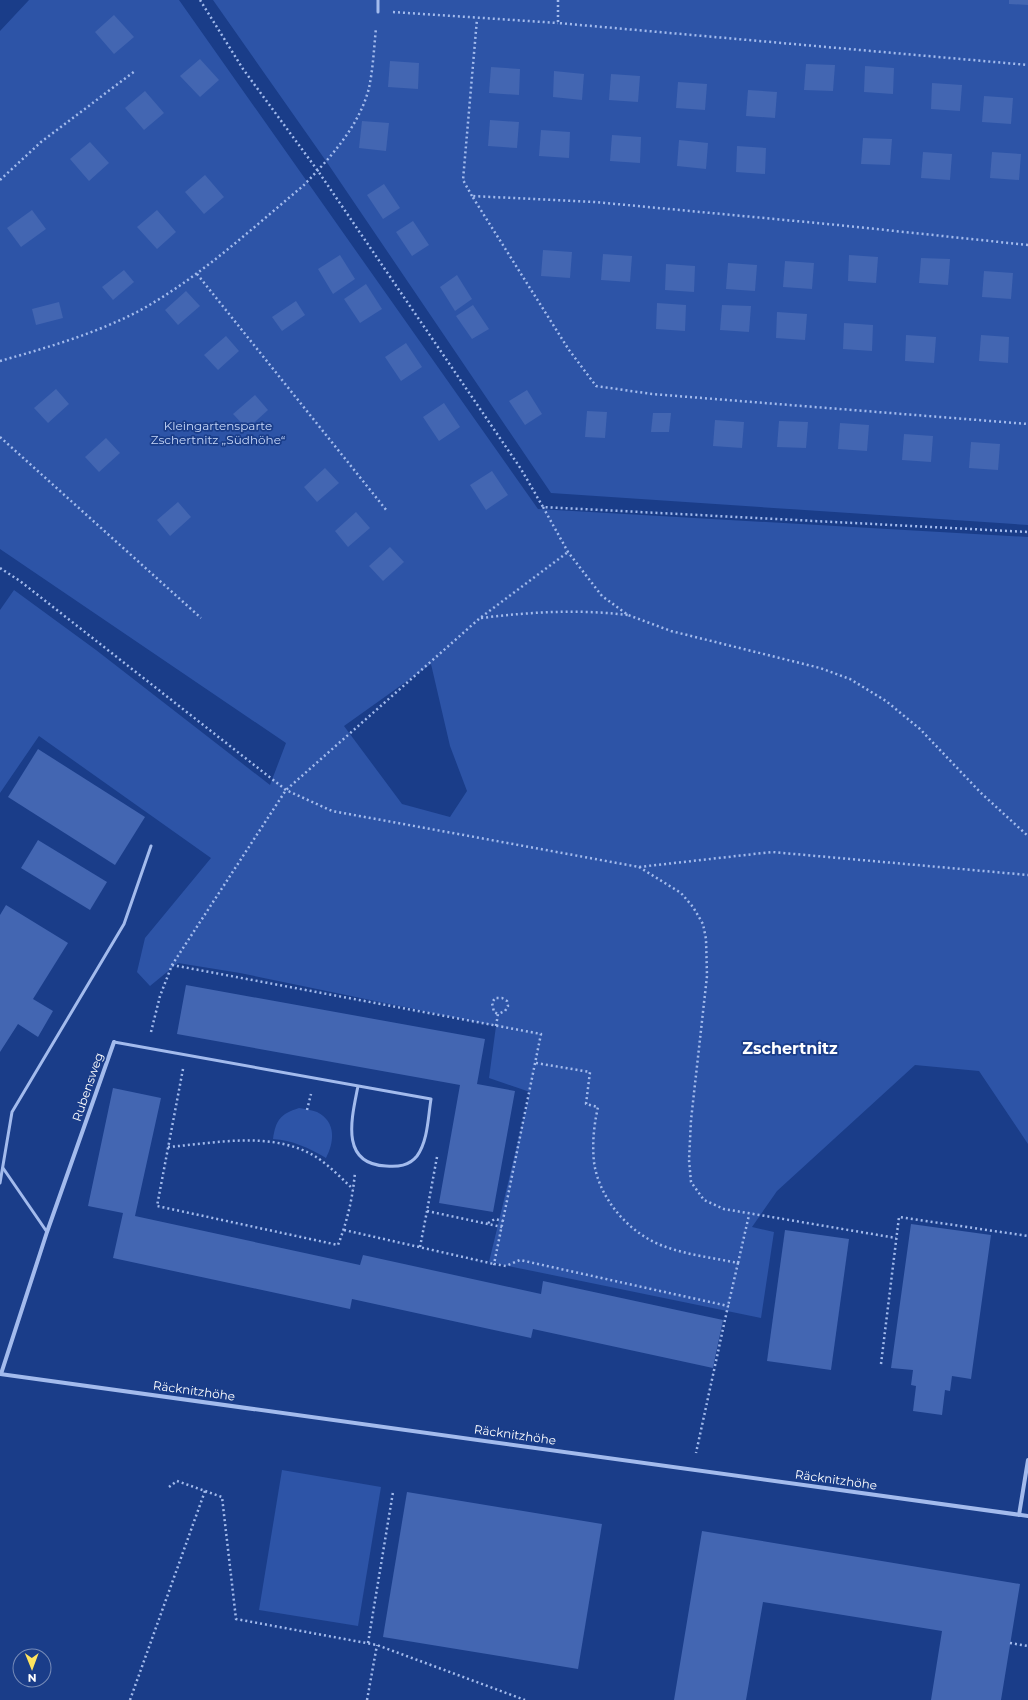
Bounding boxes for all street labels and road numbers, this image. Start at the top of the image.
street label: Rubensweg [69,1050,106,1123]
street label: Räcknitzhöhe [152,1377,236,1404]
street label: Räcknitzhöhe [473,1421,557,1448]
street label: Räcknitzhöhe [794,1466,878,1493]

